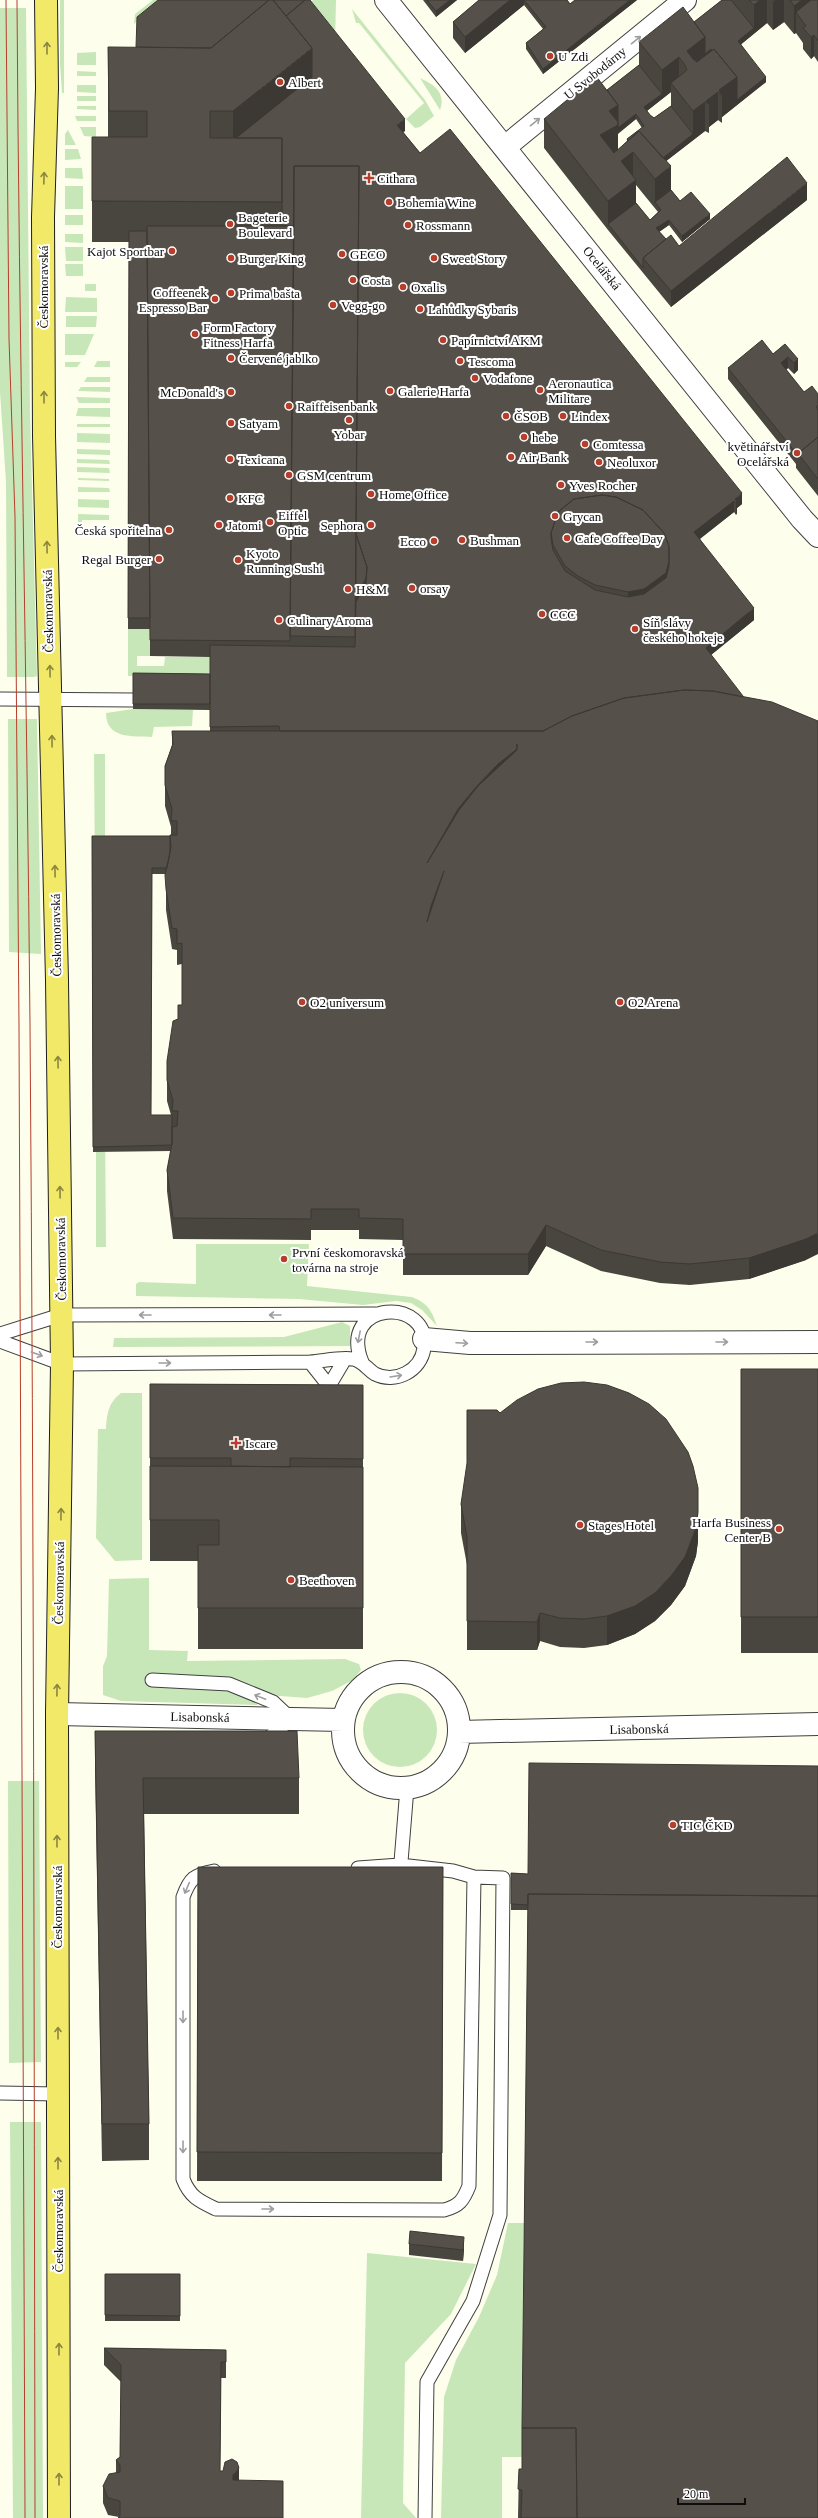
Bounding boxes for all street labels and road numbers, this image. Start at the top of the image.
street label: U Svobodárny [561,43,629,103]
street label: Ocelářská [580,243,624,293]
street label: Českomoravská [36,245,51,329]
street label: Českomoravská [40,569,56,653]
street label: Českomoravská [48,893,64,977]
street label: Českomoravská [53,1217,69,1301]
street label: Českomoravská [51,1541,67,1625]
street label: Lisabonská [170,1709,230,1725]
street label: Lisabonská [609,1721,669,1737]
street label: Českomoravská [50,1865,65,1949]
street label: Českomoravská [51,2189,66,2273]

